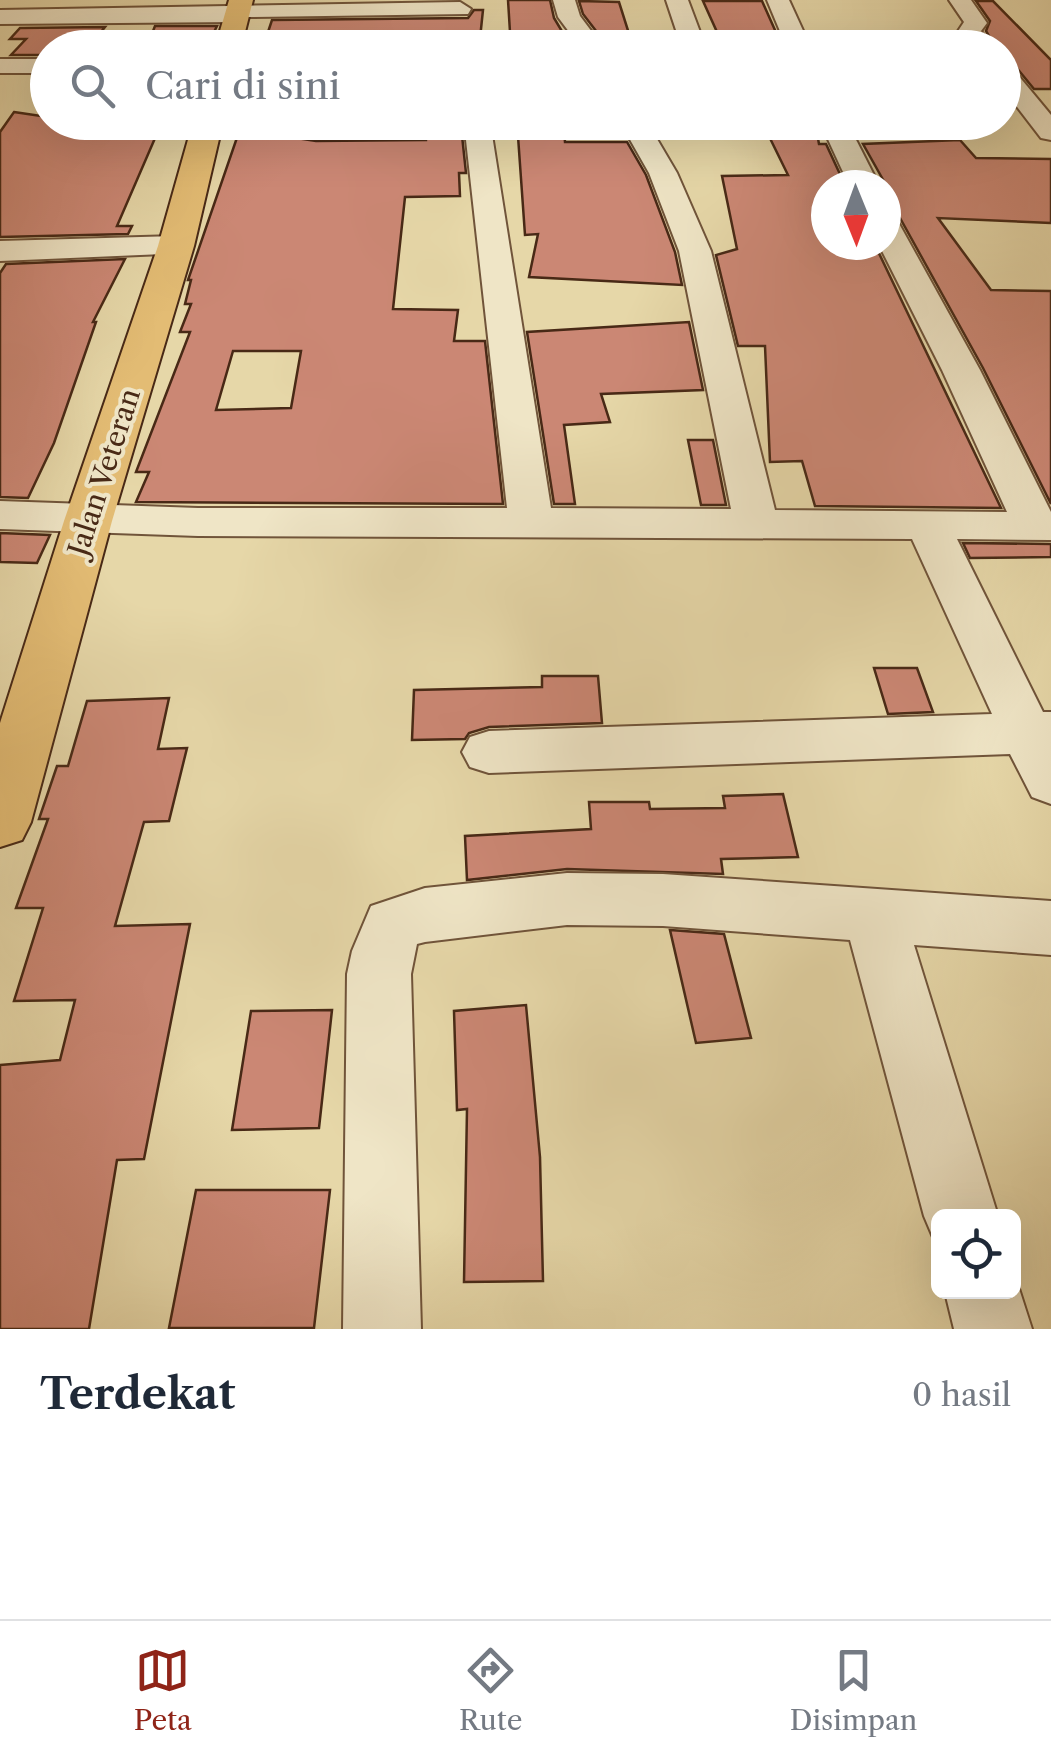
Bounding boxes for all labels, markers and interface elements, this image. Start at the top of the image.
search box [30,30,1021,140]
icon: search [65,58,120,113]
text: Cari di sini [145,62,340,109]
north arrow [811,170,901,260]
street label: Jalan Veteran [60,384,147,564]
map controls [931,1209,1021,1299]
button: locate [931,1209,1021,1299]
text: Terdekat [40,1368,235,1420]
text: 0 hasil [912,1375,1011,1414]
tab: Peta [134,1643,192,1737]
tab: Rute [459,1643,522,1737]
tab: Disimpan [790,1643,917,1737]

